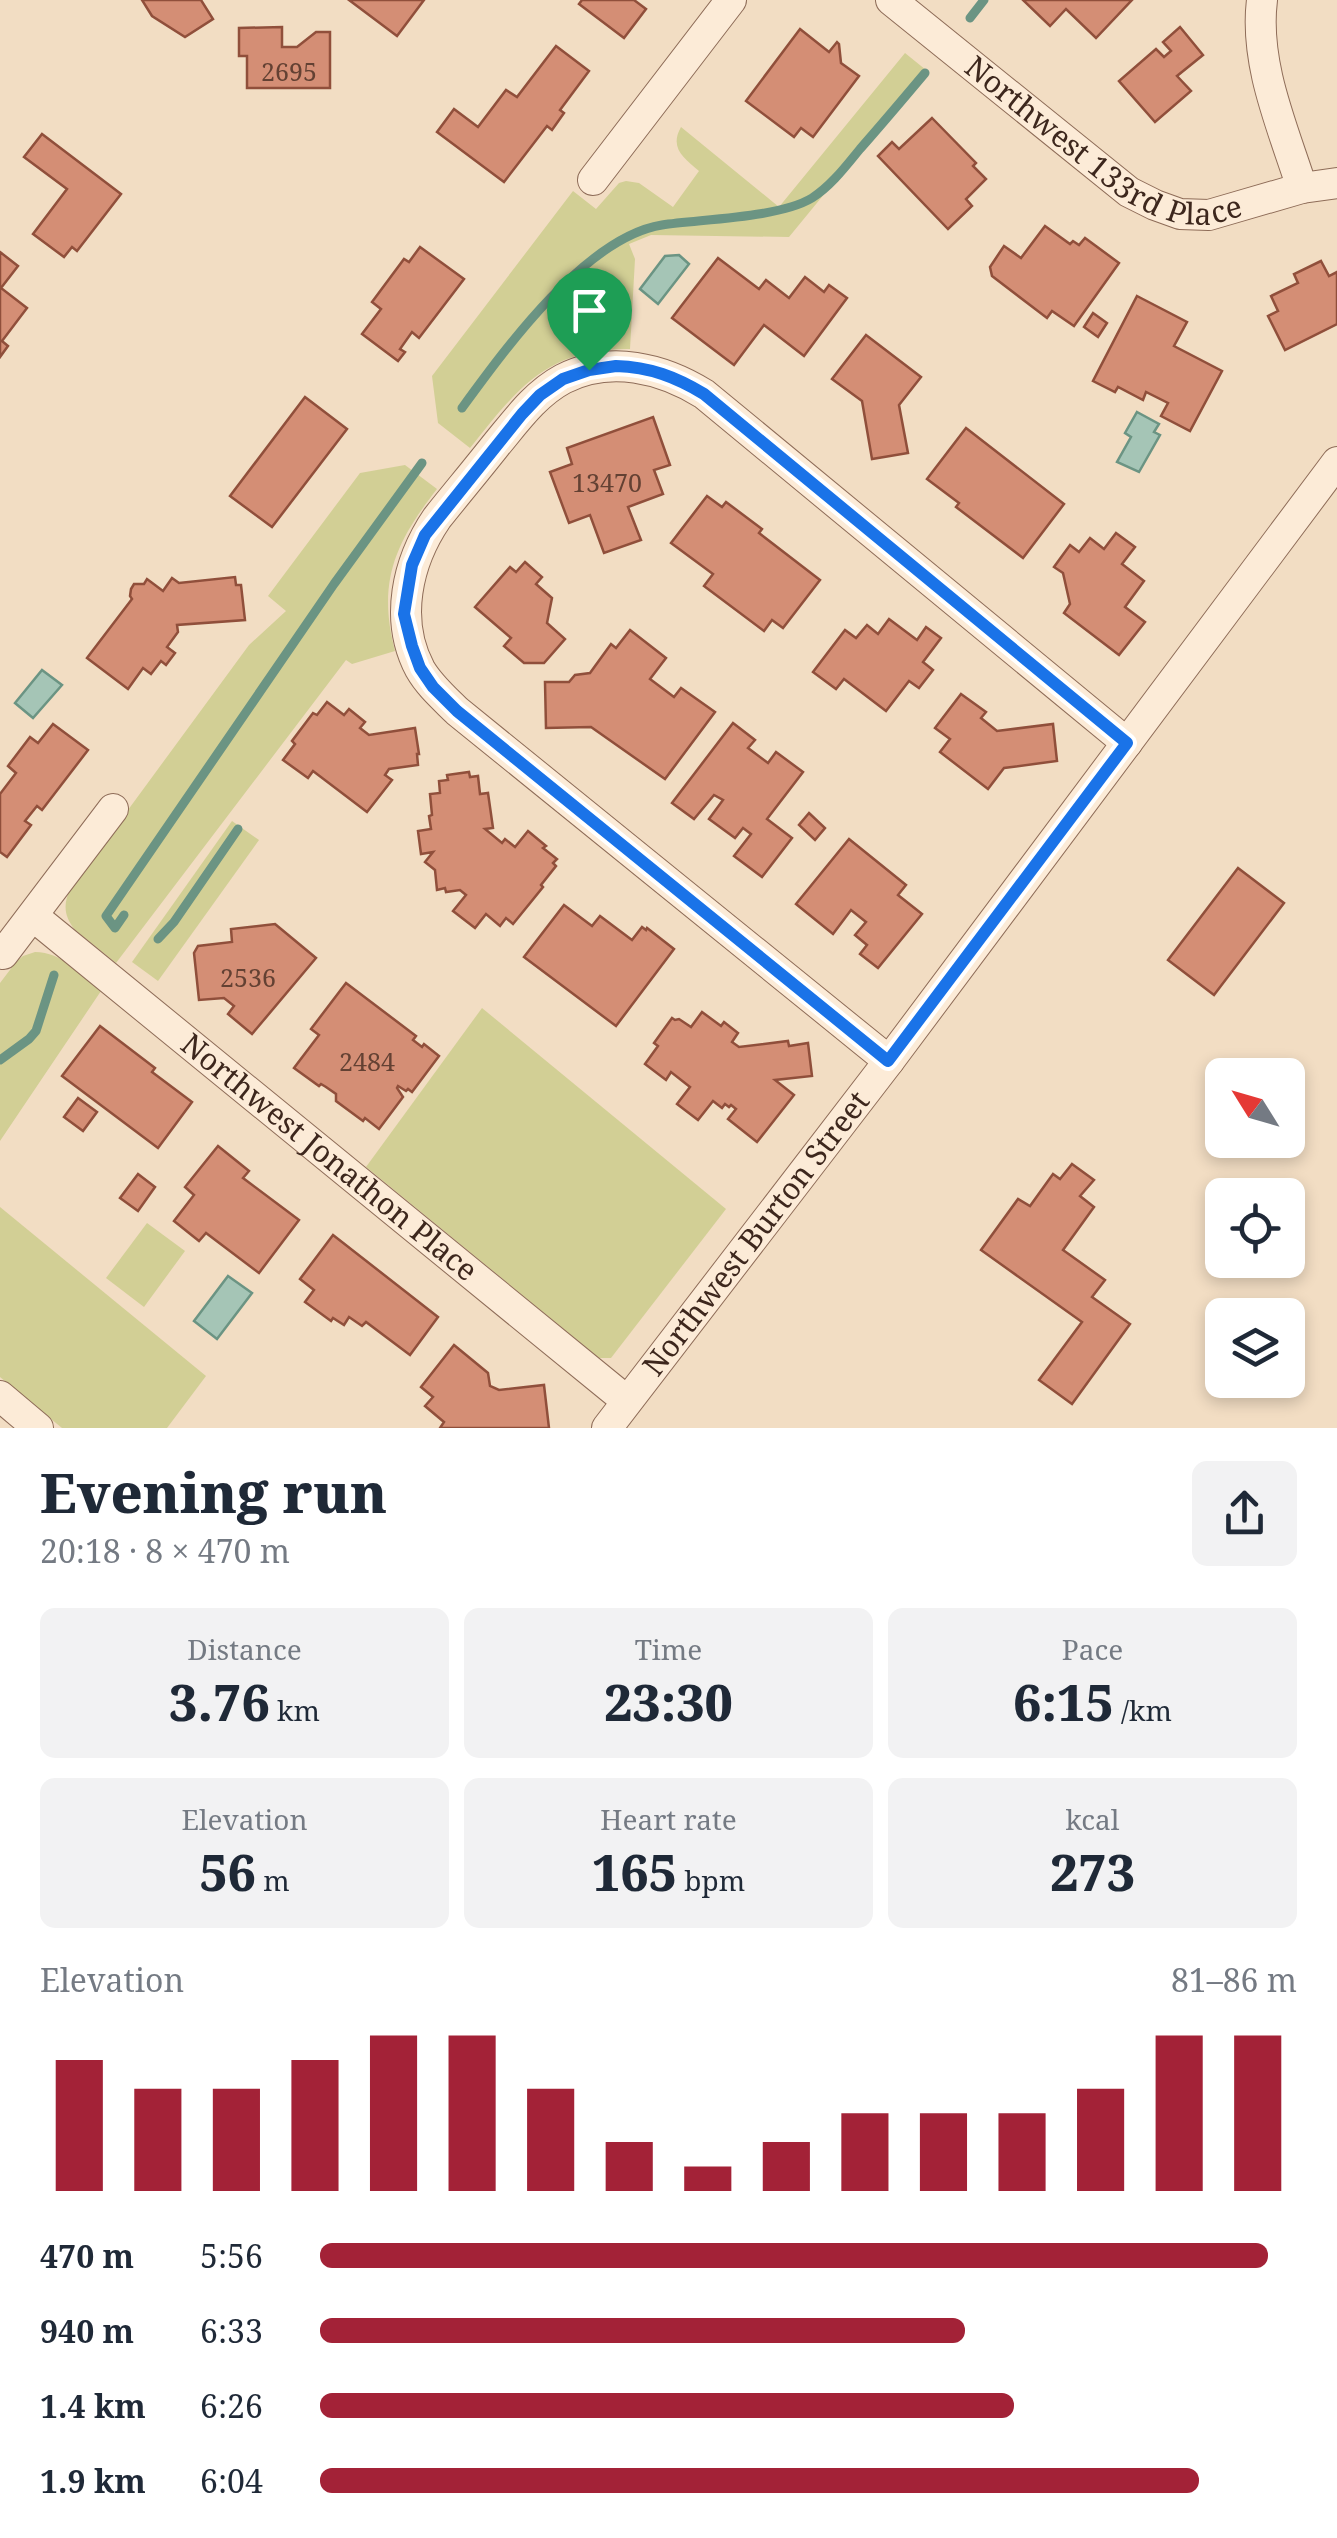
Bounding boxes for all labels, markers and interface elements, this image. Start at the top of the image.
street label: Northwest 133rd Place [957,46,1246,234]
house number: 2695 [261,54,317,88]
pin [547,268,632,371]
icon: arrive [562,283,617,338]
house number: 13470 [572,465,642,499]
house number: 2536 [220,960,276,994]
street label: Northwest Jonathon Place [173,1023,487,1290]
house number: 2484 [339,1044,395,1078]
north arrow [1205,1058,1305,1158]
map controls [1205,1058,1305,1398]
street label: Northwest Burton Street [632,1082,878,1384]
button: locate [1205,1178,1305,1278]
button: layers [1205,1298,1305,1398]
text: Evening run [40,1454,387,1529]
button: share [1192,1461,1297,1566]
text: 20:18 · 8 × 470 m [40,1529,290,1572]
text: Distance [187,1630,302,1668]
text: Time [635,1630,702,1668]
text: Pace [1062,1630,1123,1668]
text: 3.76 [169,1668,270,1736]
text: 23:30 [604,1668,733,1736]
text: 6:15 [1013,1668,1114,1736]
text: km [270,1691,320,1729]
text: /km [1114,1691,1172,1729]
text: Elevation [181,1800,308,1838]
text: Heart rate [600,1800,737,1838]
text: kcal [1065,1800,1120,1838]
text: 56 [199,1838,256,1906]
text: 165 [592,1838,677,1906]
text: 273 [1050,1838,1135,1906]
text: m [256,1861,290,1899]
text: bpm [677,1861,745,1899]
text: Elevation [40,1958,184,2001]
text: 81–86 m [1171,1958,1297,2001]
text: 470 m [40,2234,134,2277]
text: 5:56 [200,2234,263,2277]
text: 940 m [40,2309,134,2352]
text: 6:33 [200,2309,263,2352]
text: 1.4 km [40,2384,146,2427]
text: 6:26 [200,2384,263,2427]
text: 1.9 km [40,2459,146,2502]
text: 6:04 [200,2459,263,2502]

